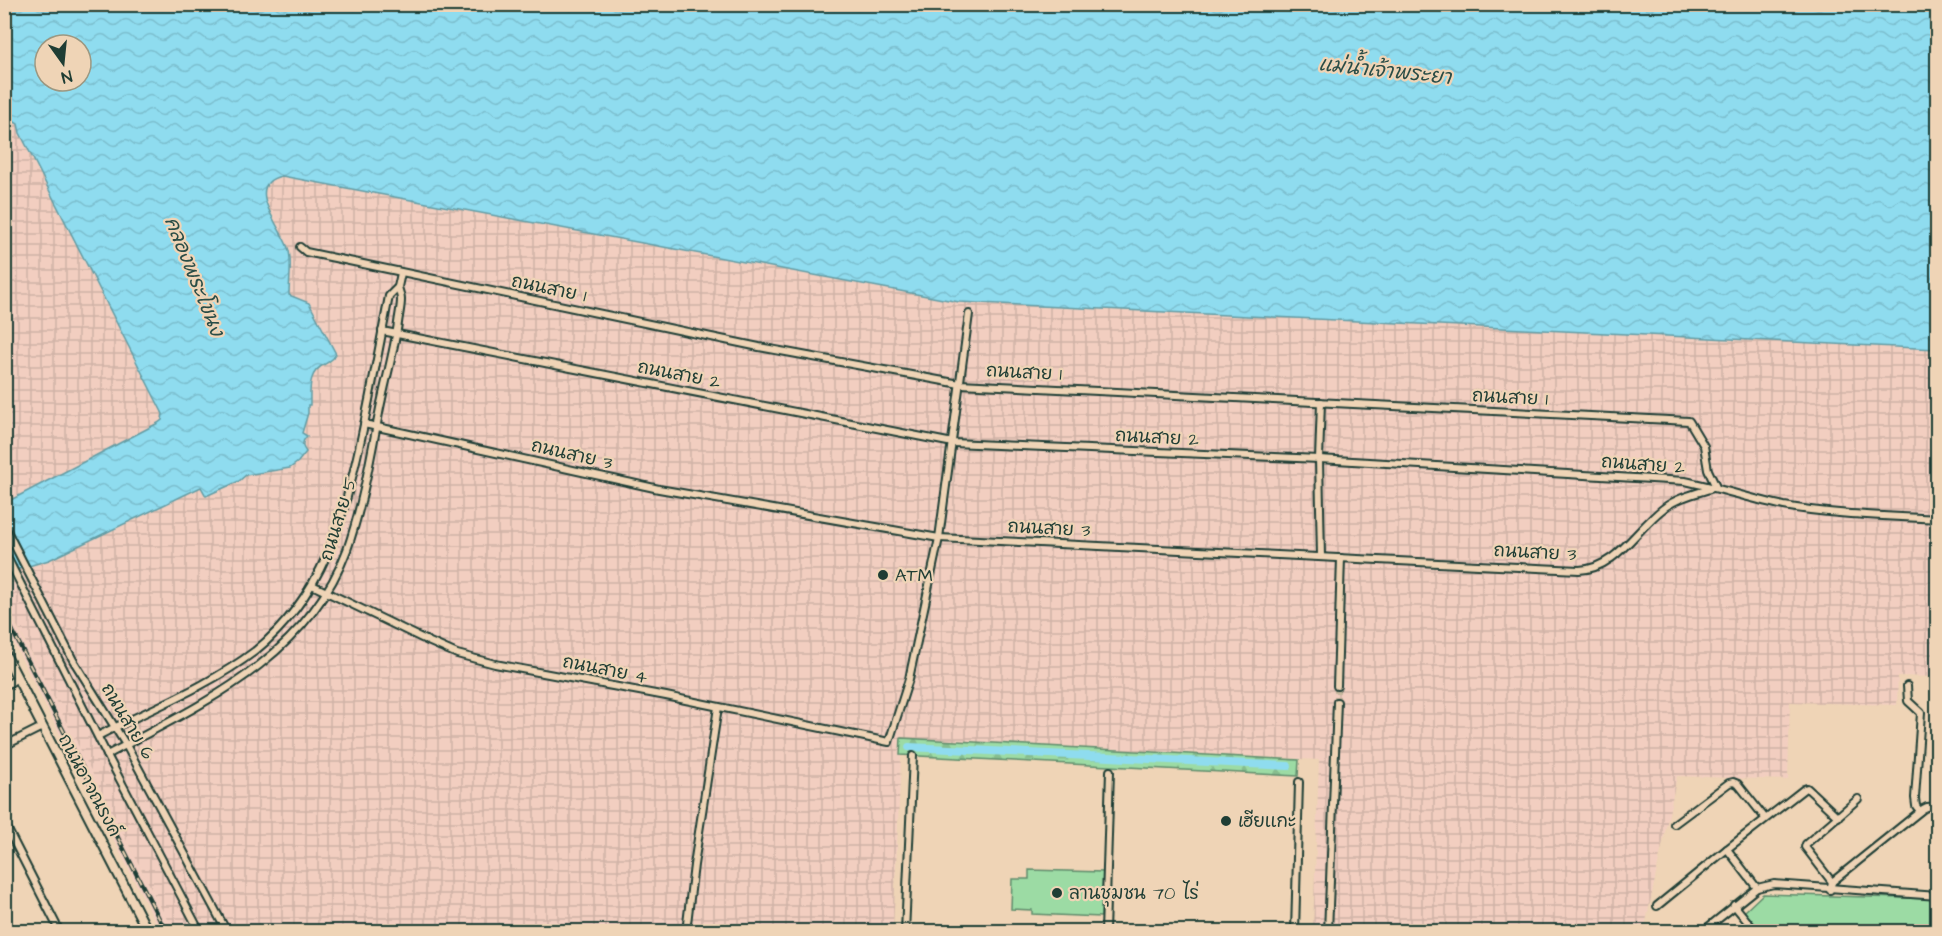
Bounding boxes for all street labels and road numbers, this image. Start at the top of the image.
street label: ถนนสาย 1 [509,268,589,309]
street label: ถนนสาย 2 [635,354,723,395]
street label: ถนนสาย 1 [985,358,1063,387]
street label: ถนนสาย 1 [1471,383,1549,412]
street label: ถนนสาย 2 [1114,423,1200,452]
street label: ถนนสาย 3 [529,433,615,476]
street label: ถนนสาย 2 [1600,449,1686,480]
street label: ถนนสาย 5 [314,474,363,564]
street label: ถนนสาย 3 [1007,514,1091,543]
street label: ถนนสาย 3 [1493,538,1577,567]
street label: ถนนสาย 4 [560,649,649,690]
street label: ถนนสาย 6 [95,678,160,764]
street label: ถนนอาจณรงค์ [52,729,128,841]

